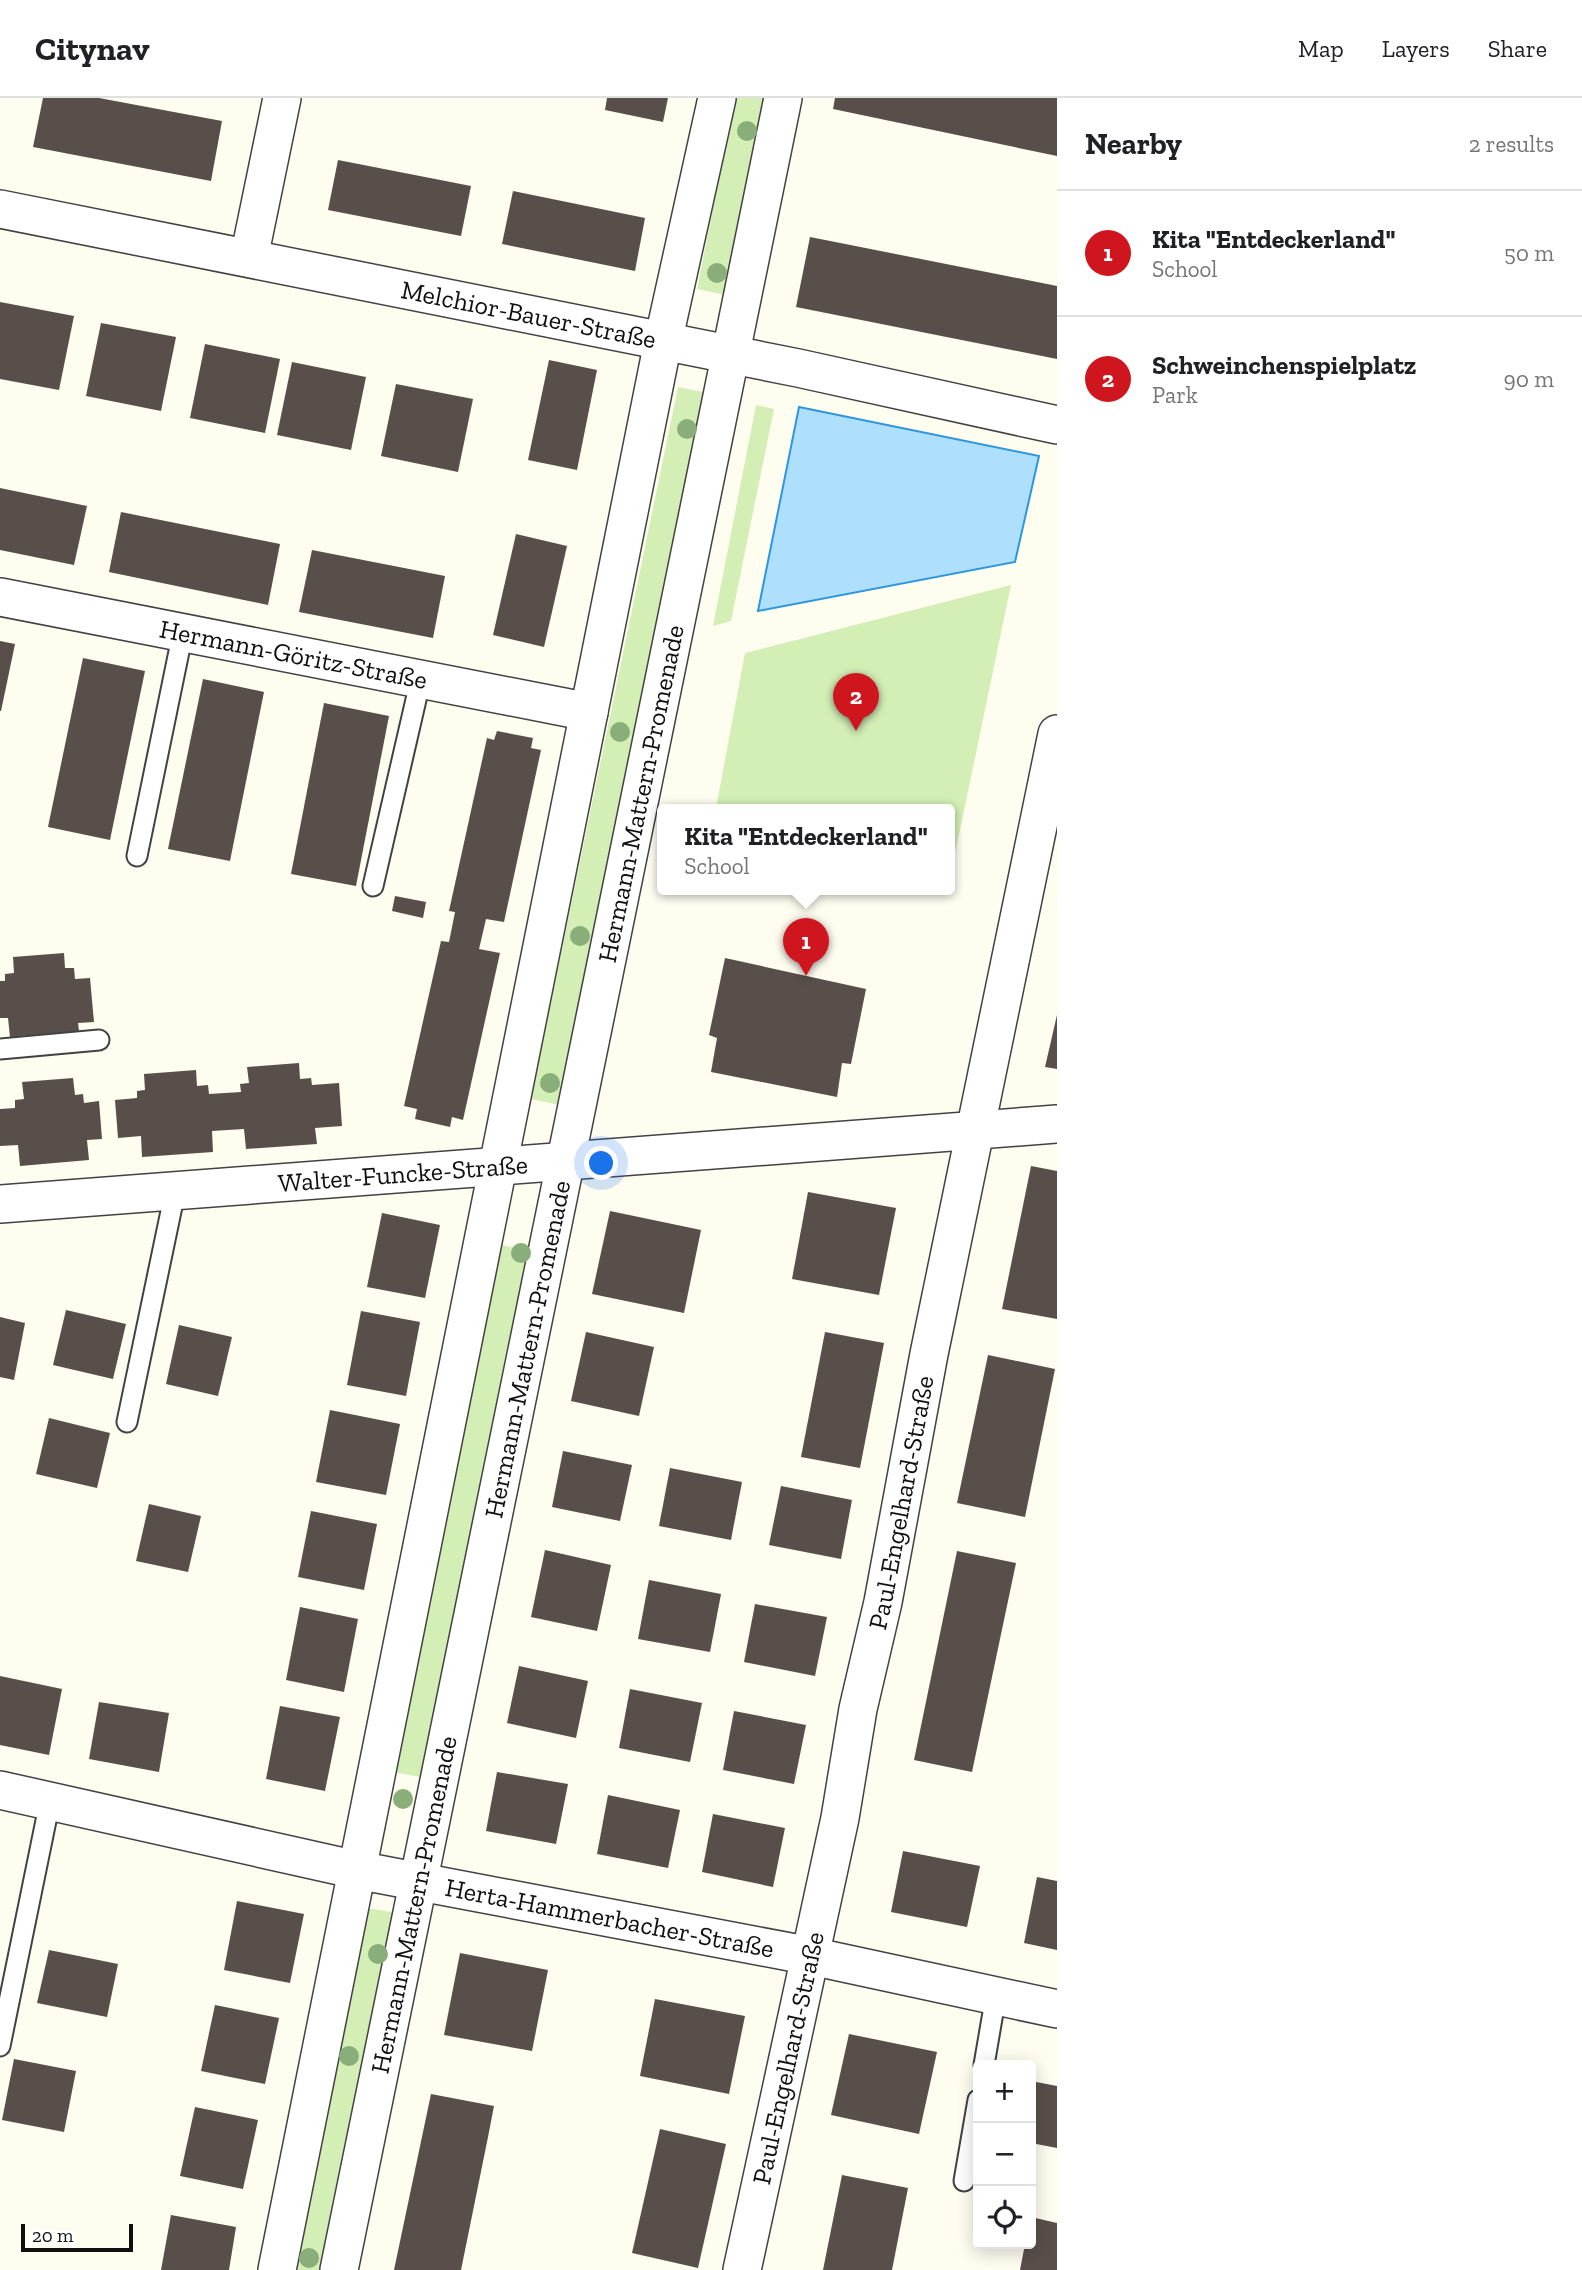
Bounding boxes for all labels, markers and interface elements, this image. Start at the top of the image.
text: Citynav [35,29,150,68]
text: Map [1298,34,1344,63]
text: Layers [1382,34,1450,63]
text: Share [1488,34,1547,63]
text: Nearby [1085,126,1182,162]
text: 2 results [1469,130,1554,158]
text: Kita "Entdeckerland" [1152,223,1396,255]
text: 1 [1103,239,1113,267]
text: 50 m [1504,239,1554,267]
text: School [1152,255,1217,283]
street label: Melchior-Bauer-Straße [398,273,659,355]
text: Schweinchenspielplatz [1152,349,1417,381]
text: 2 [1102,365,1114,393]
text: 90 m [1503,365,1554,393]
text: Park [1152,381,1198,409]
street label: Hermann-Göritz-Straße [157,613,430,696]
street label: Hermann-Mattern-Promenade [591,622,691,965]
pin: 2 [833,673,879,731]
popup [657,804,955,895]
text: Kita "Entdeckerland" [684,820,928,852]
text: School [684,852,750,880]
pin: 1 [783,918,829,976]
your location [584,1146,618,1180]
street label: Walter-Funcke-Straße [277,1148,529,1199]
street label: Hermann-Mattern-Promenade [477,1177,577,1521]
street label: Paul-Engelhard-Straße [861,1373,941,1633]
street label: Hermann-Mattern-Promenade [364,1733,464,2076]
street label: Herta-Hammerbacher-Straße [443,1871,777,1965]
street label: Paul-Engelhard-Straße [745,1929,831,2187]
map controls [973,2060,1036,2249]
button: + [973,2060,1036,2123]
button: − [973,2123,1036,2186]
button: locate [973,2186,1036,2249]
scale bar [21,2221,133,2253]
text: 20 m [32,2224,73,2247]

